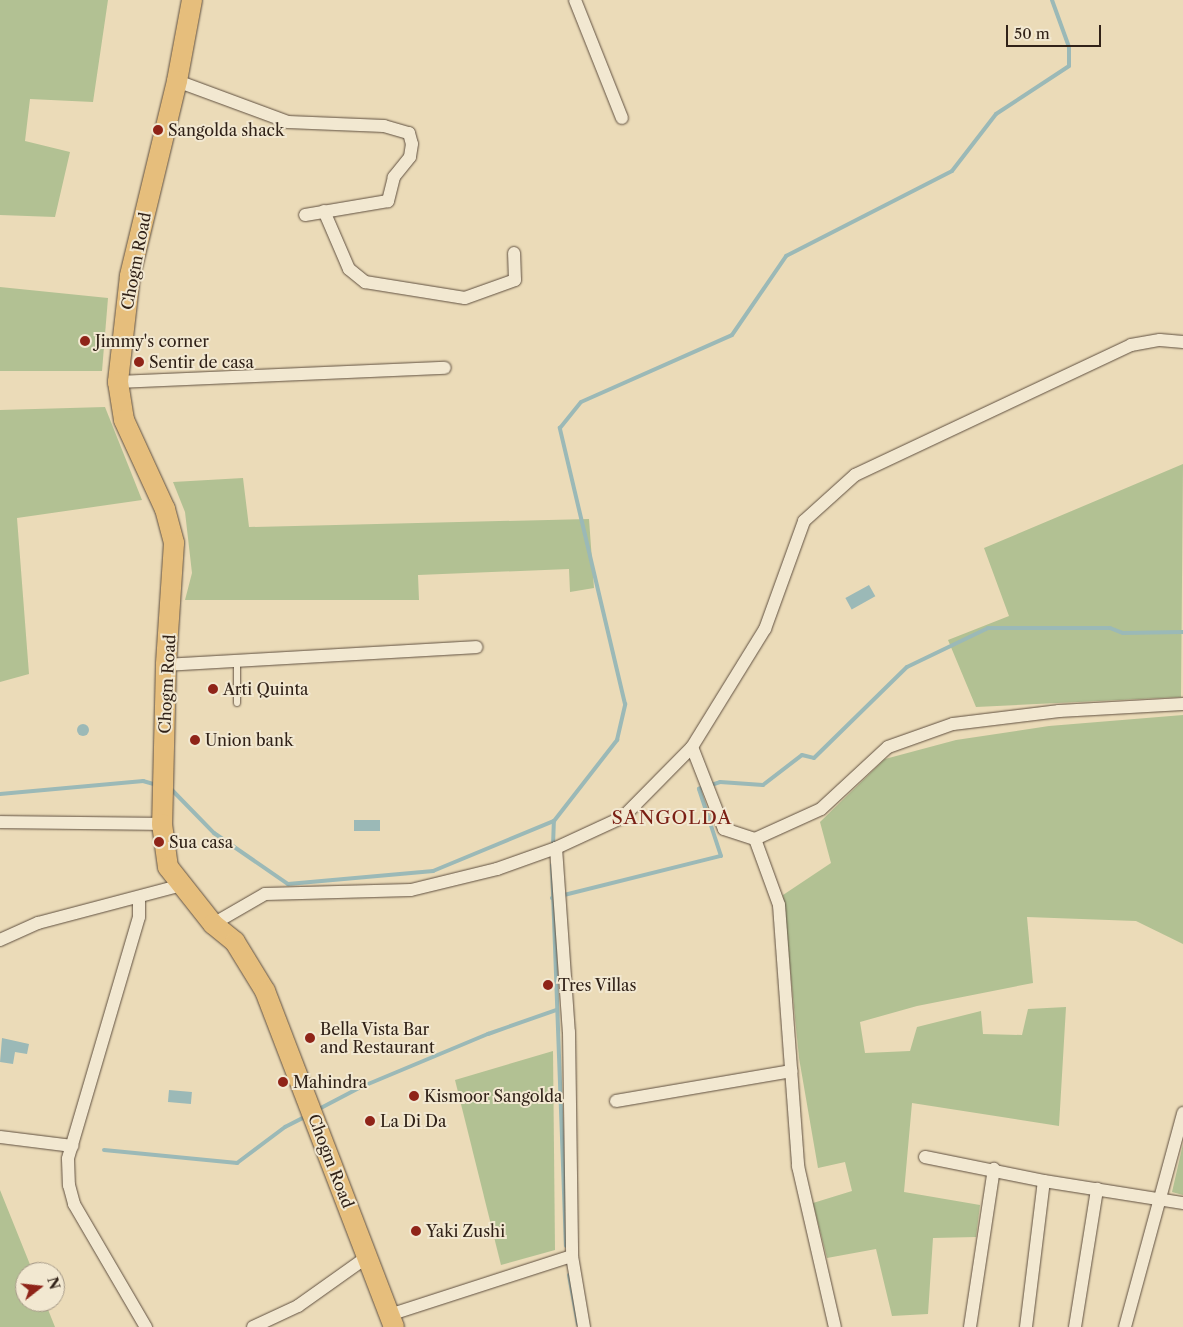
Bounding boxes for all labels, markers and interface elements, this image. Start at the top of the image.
scale bar [1008,15,1103,47]
text: 50 m [1014,24,1050,43]
place label: Sangolda shack [168,120,284,140]
marker: Sangolda shack [152,124,164,136]
street label: Chogm Road [117,210,155,312]
place label: Jimmy's corner [95,331,209,351]
marker: Jimmy's corner [79,335,91,347]
place label: Sentir de casa [149,352,254,372]
marker: Sentir de casa [133,356,145,368]
street label: Chogm Road [155,634,179,734]
place label: Arti Quinta [223,679,309,699]
marker: Arti Quinta [207,683,219,695]
place label: Union bank [205,730,293,750]
marker: Union bank [189,734,201,746]
district label: SANGOLDA [611,807,733,829]
place label: Sua casa [169,832,233,852]
marker: Sua casa [153,836,165,848]
place label: Tres Villas [558,975,637,995]
marker: Tres Villas [542,979,554,991]
place label: Bella Vista Bar and Restaurant [320,1019,435,1057]
marker: Bella Vista Bar and Restaurant [304,1032,316,1044]
place label: Mahindra [293,1072,367,1092]
marker: Mahindra [277,1076,289,1088]
place label: Kismoor Sangolda [424,1086,563,1106]
marker: Kismoor Sangolda [408,1090,420,1102]
street label: Chogm Road [304,1111,358,1211]
place label: La Di Da [380,1111,447,1131]
marker: La Di Da [364,1115,376,1127]
place label: Yaki Zushi [426,1221,505,1241]
marker: Yaki Zushi [410,1225,422,1237]
north arrow [15,1262,65,1312]
text: N [43,1275,64,1291]

